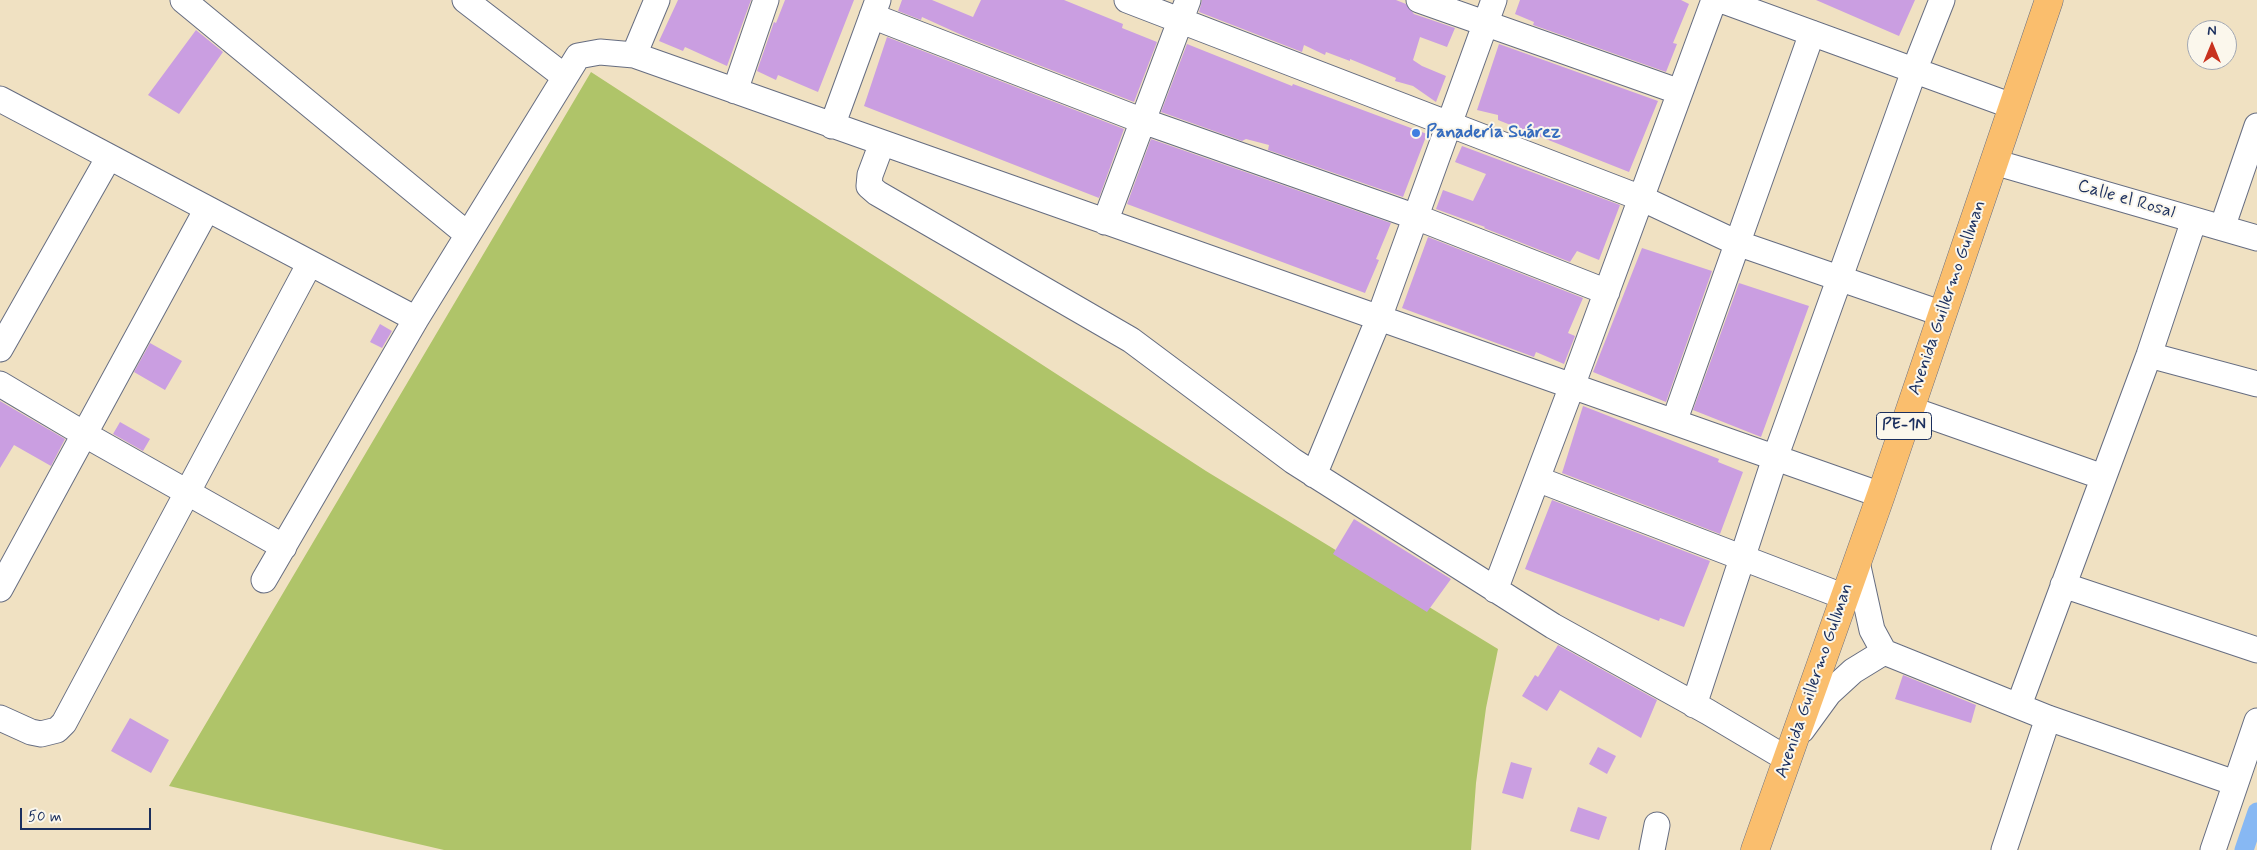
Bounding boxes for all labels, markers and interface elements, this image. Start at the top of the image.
north arrow [2187,20,2237,70]
text: N [2207,22,2217,40]
place label: Panadería Suárez [1426,122,1561,144]
marker: Panadería Suárez [1410,127,1422,139]
street label: Calle el Rosal [2075,176,2177,224]
street label: Avenida Guillermo Gullman [1904,198,1992,398]
road number: PE-1N [1876,412,1932,440]
street label: Avenida Guillermo Gullman [1771,581,1859,781]
scale bar [22,798,154,830]
text: 50 m [28,807,62,827]

